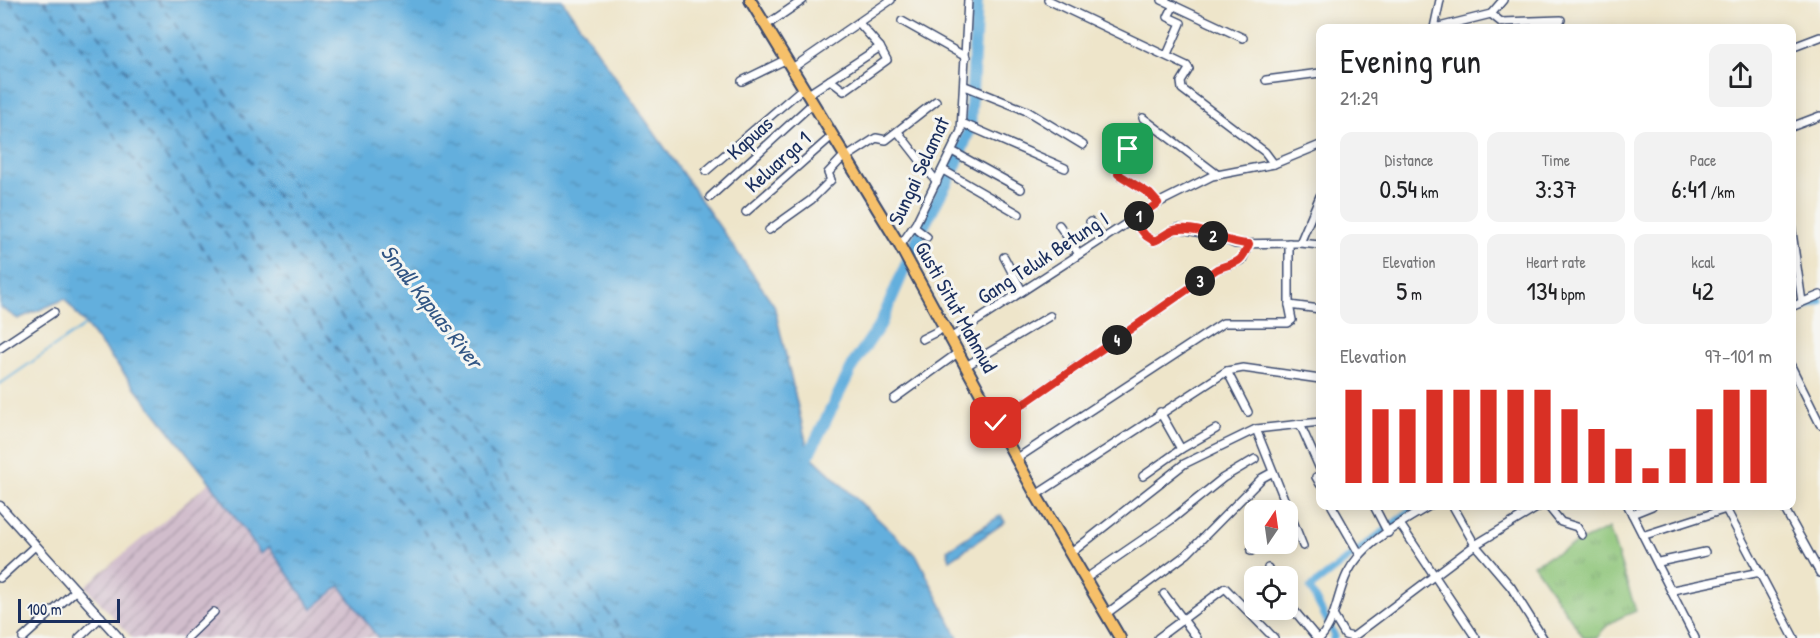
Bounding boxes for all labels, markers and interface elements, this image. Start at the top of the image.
text: Evening run [1340,39,1481,83]
button: share [1709,44,1772,107]
text: 21:29 [1340,84,1378,111]
street label: Kapuas [720,109,779,166]
street label: Sungai Selamat [881,111,957,230]
pin [1102,123,1153,174]
street label: Keluarga 1 [738,124,817,199]
icon: arrive [1111,132,1144,165]
text: Distance [1385,149,1433,171]
text: Time [1542,149,1570,171]
text: Pace [1690,149,1716,171]
text: 0.54 [1379,171,1417,206]
text: 3:37 [1535,171,1577,206]
text: 6:41 [1671,171,1707,206]
text: km [1417,181,1439,203]
text: /km [1707,181,1735,203]
pin: 1 [1124,201,1154,231]
street label: Gang Teluk Betung I [972,204,1114,311]
text: 1 [1136,205,1142,227]
pin: 2 [1198,221,1228,251]
text: 2 [1209,225,1217,247]
street label: Gusti Situt Mahmud [908,236,1004,378]
water label: Small Kapuas River [374,238,491,376]
text: Elevation [1382,251,1436,273]
text: Heart rate [1526,251,1586,273]
text: kcal [1691,251,1715,273]
pin: 3 [1185,266,1215,296]
text: 3 [1196,270,1204,292]
text: 5 [1396,273,1407,308]
text: 134 [1527,273,1557,308]
text: 42 [1692,273,1714,308]
text: m [1407,283,1422,305]
text: bpm [1557,283,1585,305]
pin: 4 [1102,325,1132,355]
text: 4 [1114,329,1120,351]
text: Elevation [1340,342,1406,369]
text: 97–101 m [1705,342,1772,369]
pin [970,397,1021,448]
icon: check [979,406,1012,439]
north arrow [1244,500,1298,554]
map controls [1244,500,1298,620]
button: locate [1244,566,1298,620]
scale bar [18,596,120,624]
text: 100 m [27,598,62,620]

